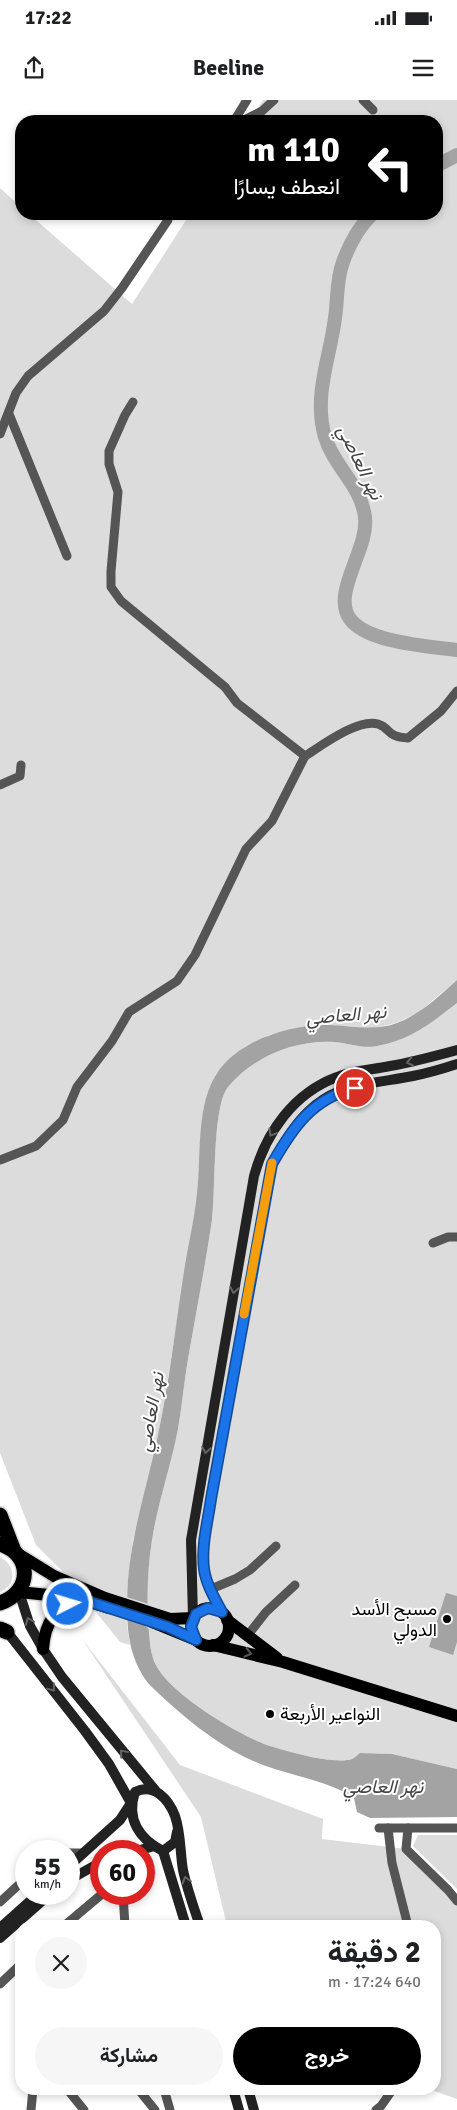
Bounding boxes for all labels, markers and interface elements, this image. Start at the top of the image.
text: 17:22 [25,6,72,30]
icon: share [20,54,48,82]
text: Beeline [193,54,264,81]
icon: menu [409,54,437,82]
text: 110 m [247,128,340,171]
icon: left [358,135,423,200]
text: انعطف يسارًا [234,173,340,200]
water label: نهر العاصي [329,421,389,507]
water label: نهر العاصي [305,999,389,1033]
one-way arrow [405,1056,414,1067]
pin [334,1067,376,1109]
icon: arrive [341,1074,369,1102]
one-way arrow [268,1127,278,1136]
one-way arrow [229,1285,239,1294]
water label: نهر العاصي [132,1369,173,1454]
one-way arrow [201,1446,212,1454]
position arrow [41,1577,93,1629]
place label: مسبح الأسد الدولي [351,1598,437,1645]
marker: مسبح الأسد الدولي [441,1613,453,1625]
one-way arrow [25,1617,35,1626]
one-way arrow [244,1648,252,1658]
one-way arrow [46,1682,55,1692]
place label: النواعير الأربعة [280,1703,380,1725]
marker: النواعير الأربعة [264,1708,276,1720]
one-way arrow [120,1749,129,1758]
water label: نهر العاصي [343,1775,425,1802]
speed limit sign: 60 [90,1840,155,1905]
text: 55 [34,1851,61,1882]
one-way arrow [181,1875,192,1884]
text: km/h [34,1877,61,1892]
text: 2 دقيقة [327,1934,421,1971]
button: close [35,1937,87,1989]
text: 640 m · 17:24 [328,1972,421,1992]
button: مشاركة [35,2027,223,2085]
button: خروج [233,2027,421,2085]

